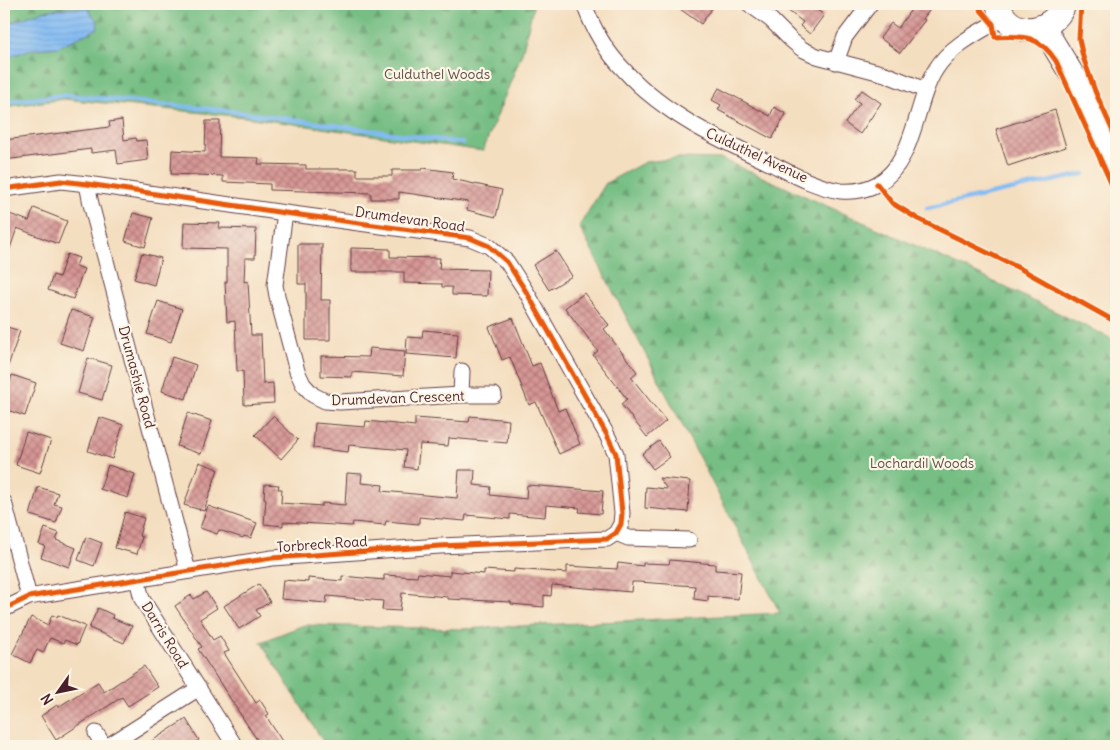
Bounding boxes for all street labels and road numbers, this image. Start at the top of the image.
street label: Culduthel Avenue [703,124,811,186]
street label: Drumdevan Road [354,202,466,236]
street label: Drumashie Road [115,324,159,430]
street label: Drumdevan Crescent [331,387,465,409]
street label: Torbreck Road [276,532,368,556]
street label: Darris Road [137,598,193,672]

